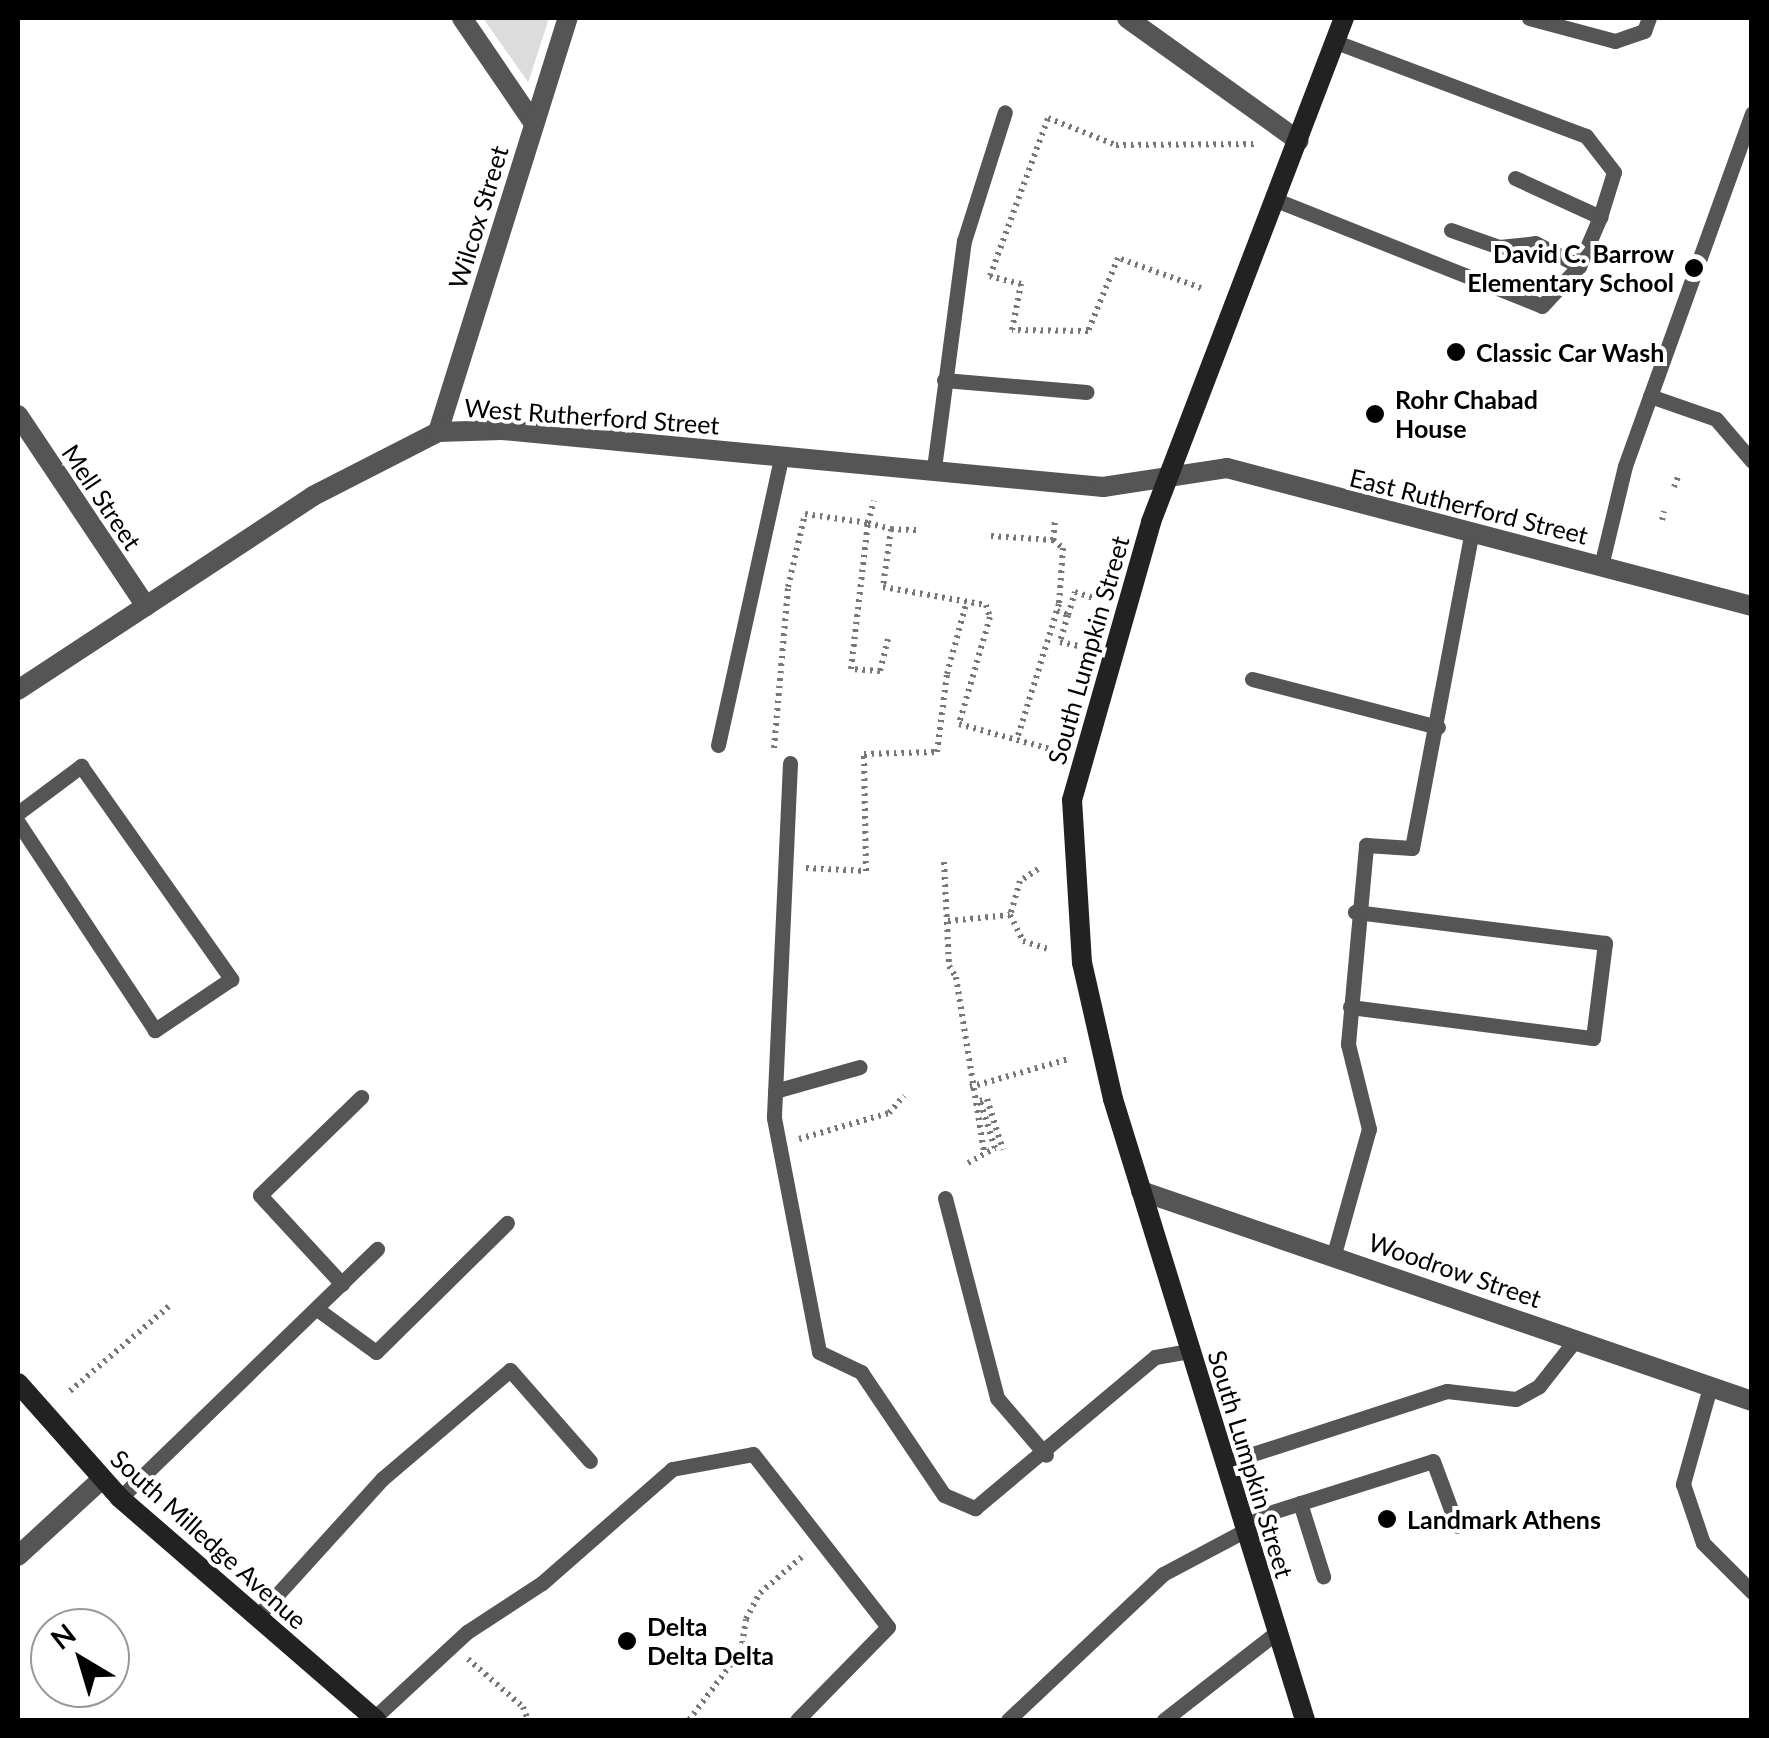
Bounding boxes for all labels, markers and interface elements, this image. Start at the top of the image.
street label: Wilcox Street [442,142,514,292]
place label: David C. Barrow Elementary School [1467,239,1674,298]
marker: David C. Barrow Elementary School [1683,257,1705,279]
place label: Classic Car Wash [1476,337,1665,367]
marker: Classic Car Wash [1445,341,1467,363]
place label: Rohr Chabad House [1395,385,1538,444]
street label: West Rutherford Street [464,392,720,440]
marker: Rohr Chabad House [1364,403,1386,425]
street label: Mell Street [56,439,148,555]
street label: East Rutherford Street [1347,462,1591,550]
street label: South Lumpkin Street [1041,532,1135,768]
street label: Woodrow Street [1364,1226,1546,1314]
street label: South Lumpkin Street [1202,1347,1300,1581]
street label: South Milledge Avenue [105,1443,313,1635]
place label: Landmark Athens [1407,1504,1602,1534]
marker: Landmark Athens [1376,1508,1398,1530]
north arrow [30,1608,130,1708]
place label: Delta Delta Delta [647,1612,774,1671]
text: N [44,1616,82,1656]
marker: Delta Delta Delta [616,1630,638,1652]

